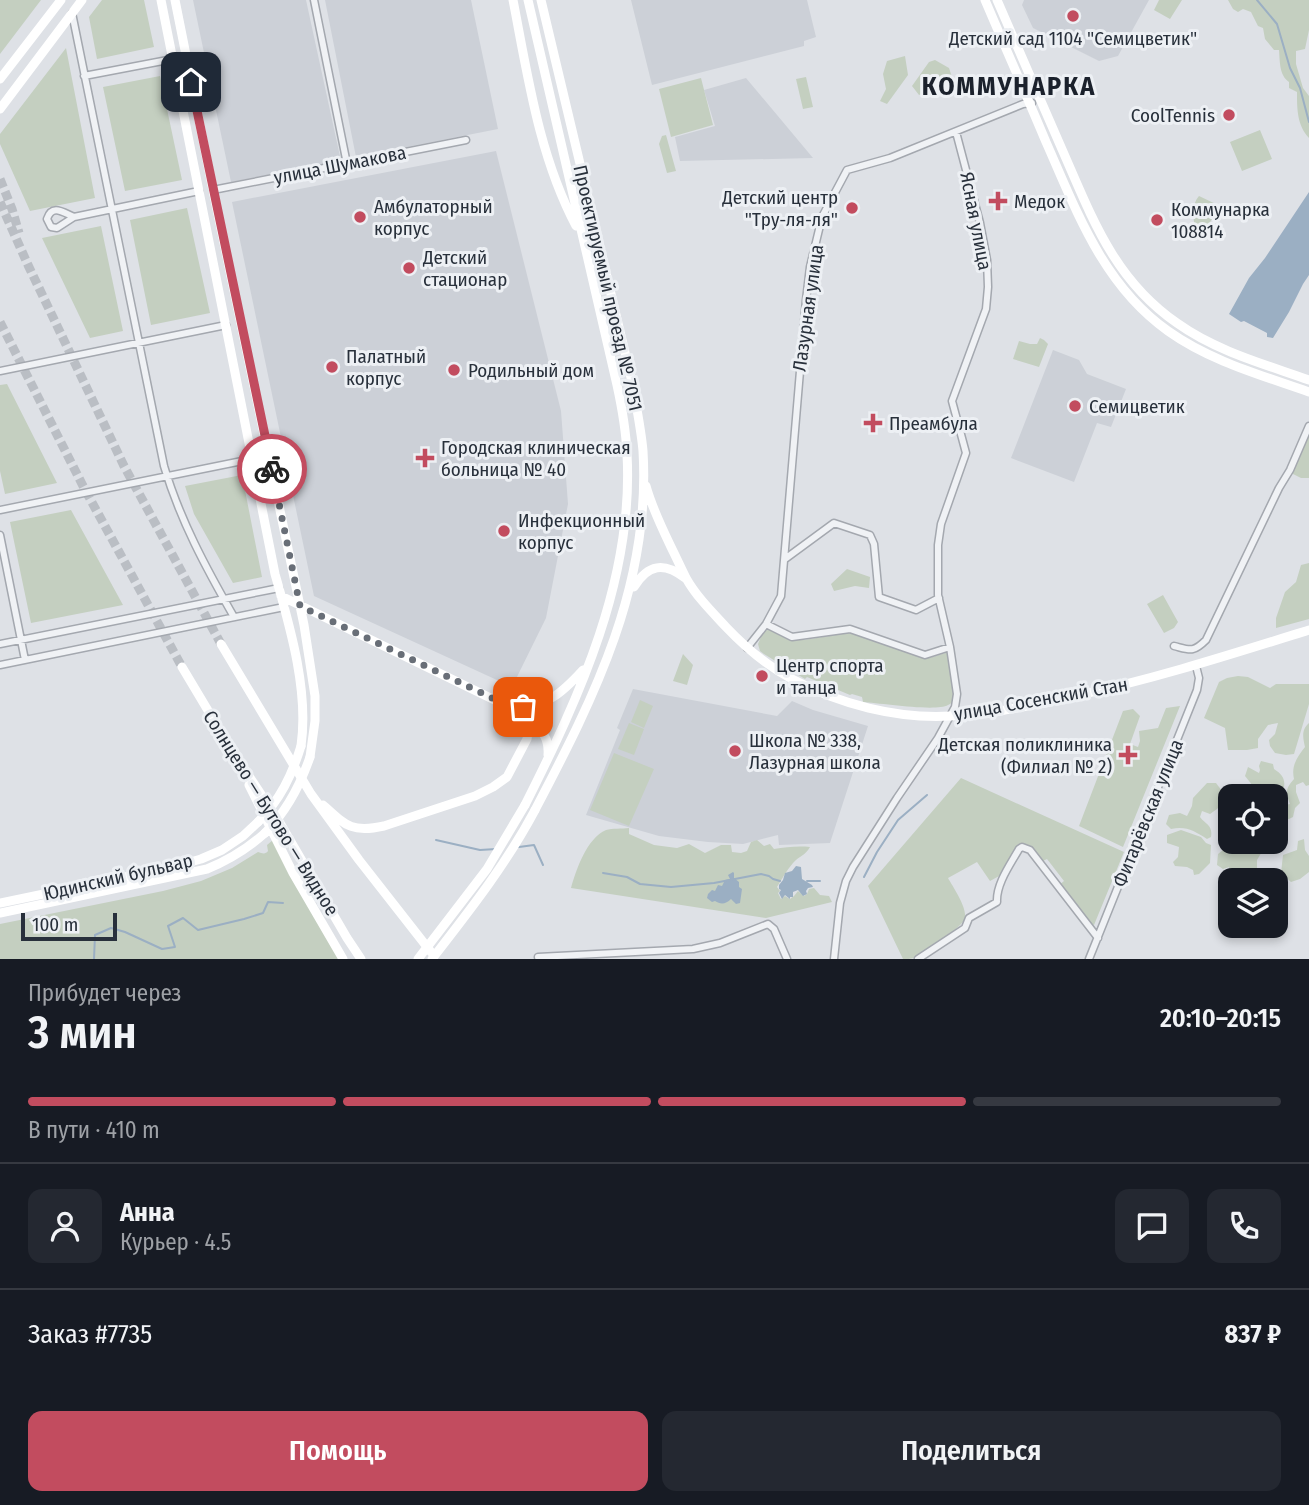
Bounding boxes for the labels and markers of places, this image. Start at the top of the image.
marker: Детский сад 1104 "Семицветик" [1065,8,1081,24]
place label: Детский сад 1104 "Семицветик" [948,27,1197,50]
pin [161,52,221,112]
place label: CoolTennis [1131,104,1215,127]
marker: CoolTennis [1221,107,1237,123]
place label: Детский центр "Тру-ля-ля" [721,186,838,231]
place label: Медок [1014,190,1065,213]
marker: Медок [988,191,1008,211]
place label: Амбулаторный корпус [374,195,493,240]
place label: Коммунарка 108814 [1171,198,1270,243]
marker: Детский центр "Тру-ля-ля" [844,200,860,216]
marker: Амбулаторный корпус [352,209,368,225]
marker: Коммунарка 108814 [1149,212,1165,228]
place label: Детский стационар [422,246,507,291]
marker: Детский стационар [401,260,417,276]
place label: Палатный корпус [346,345,426,390]
marker: Палатный корпус [324,359,340,375]
place label: Родильный дом [468,359,594,382]
marker: Родильный дом [446,362,462,378]
place label: Семицветик [1089,395,1185,418]
marker: Семицветик [1067,398,1083,414]
place label: Преамбула [889,412,978,435]
marker: Преамбула [863,413,883,433]
place label: Городская клиническая больница № 40 [441,436,631,481]
marker: Городская клиническая больница № 40 [415,448,435,468]
place label: Инфекционный корпус [518,509,645,554]
marker: Инфекционный корпус [496,523,512,539]
place label: Центр спорта и танца [776,654,883,699]
marker: Центр спорта и танца [754,668,770,684]
pin [493,677,553,737]
place label: Школа № 338, Лазурная школа [749,729,881,774]
place label: Детская поликлиника (Филиал № 2) [937,733,1112,778]
marker: Школа № 338, Лазурная школа [727,743,743,759]
marker: Детская поликлиника (Филиал № 2) [1118,745,1138,765]

